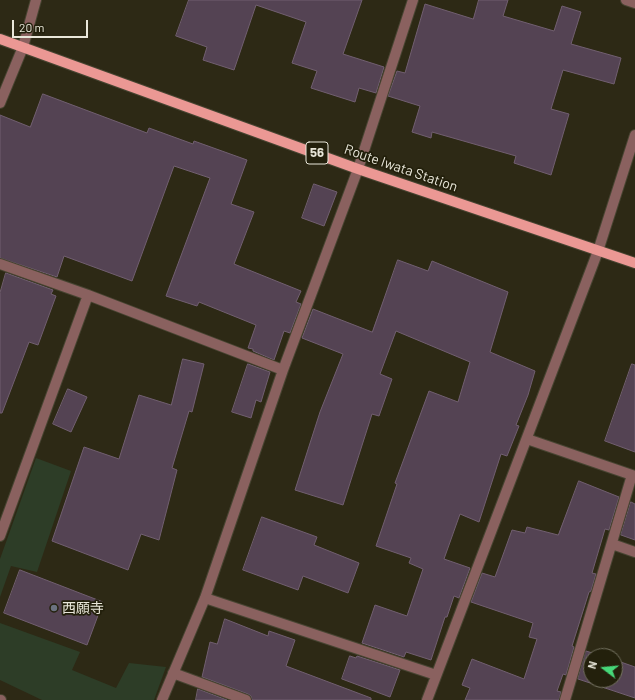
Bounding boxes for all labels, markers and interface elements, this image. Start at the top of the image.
scale bar [14,12,90,38]
text: 20 m [19,20,45,34]
street label: Route Iwata Station [342,141,460,195]
road number: 56 [306,142,328,164]
place label: 西願寺 [62,600,104,616]
marker: 西願寺 [49,603,59,613]
north arrow [583,648,623,688]
text: N [585,660,599,670]

